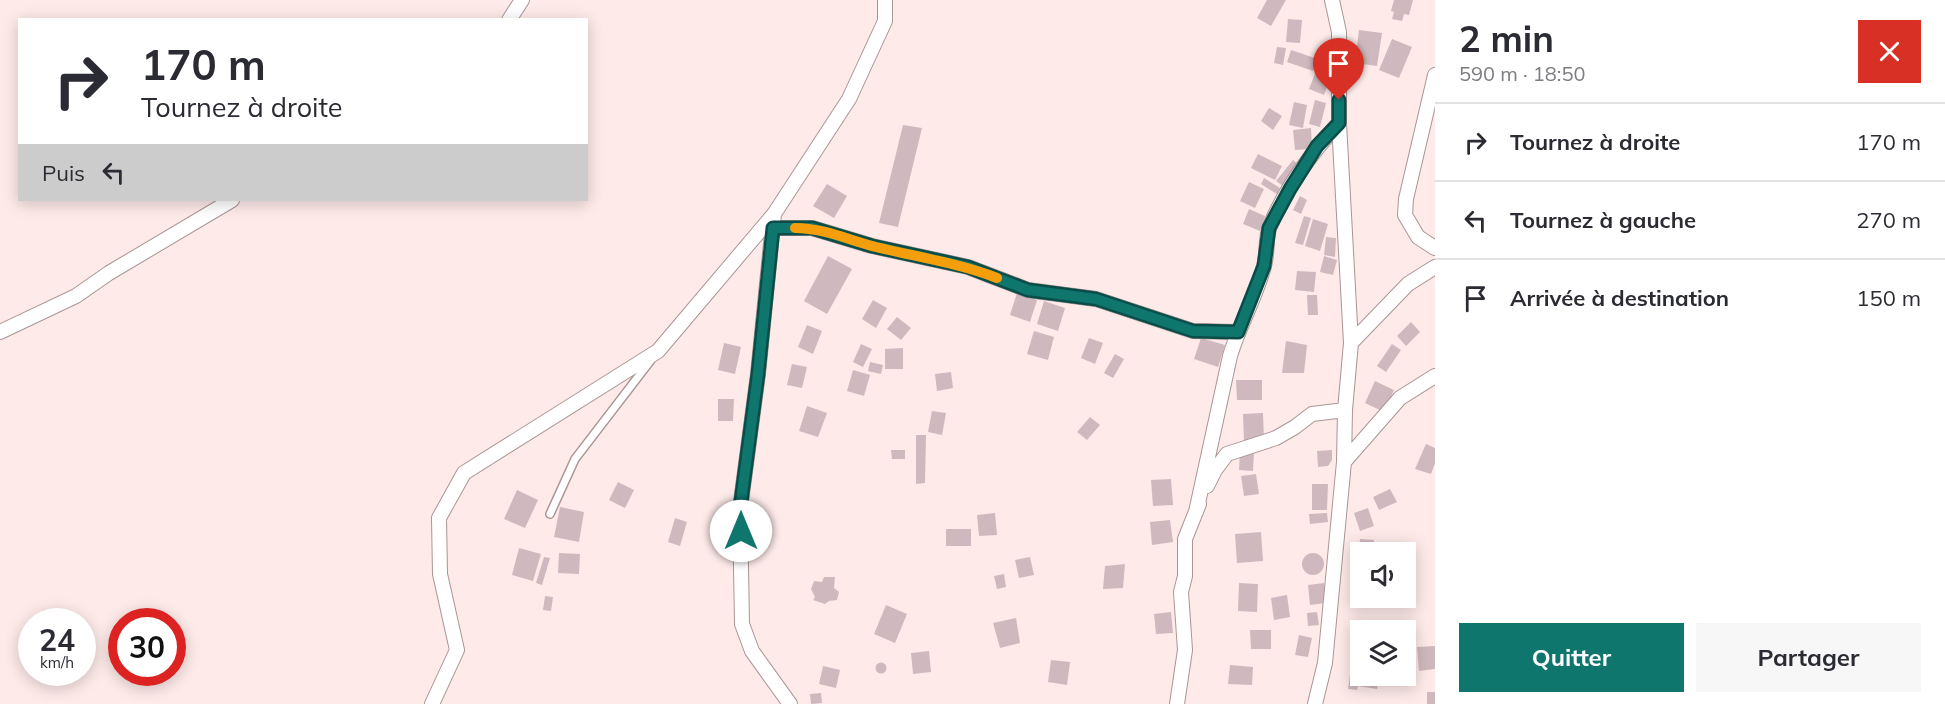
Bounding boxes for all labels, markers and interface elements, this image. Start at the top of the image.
text: 2 min [1459,16,1554,61]
button: close [1858,20,1921,83]
text: 170 m [141,38,266,91]
pin [1313,38,1364,100]
icon: right [42,42,120,120]
icon: arrive [1322,47,1355,80]
text: 590 m · 18:50 [1459,61,1585,86]
text: Tournez à droite [141,90,342,124]
icon: right [1459,126,1492,159]
text: Tournez à droite [1510,128,1680,156]
text: 170 m [1856,128,1921,156]
icon: left [97,156,130,189]
text: Puis [42,159,85,187]
icon: left [1459,204,1492,237]
text: Tournez à gauche [1510,206,1696,234]
text: 270 m [1856,206,1921,234]
icon: arrive [1459,282,1492,315]
text: Arrivée à destination [1510,284,1729,312]
text: 150 m [1856,284,1921,312]
position arrow [709,499,773,563]
map controls [1350,542,1416,686]
button: sound [1350,542,1416,608]
speed limit sign: 30 [108,608,186,686]
button: layers [1350,620,1416,686]
text: 24 [39,621,75,659]
button: Quitter [1459,623,1684,692]
button: Partager [1696,623,1921,692]
text: km/h [40,653,74,672]

